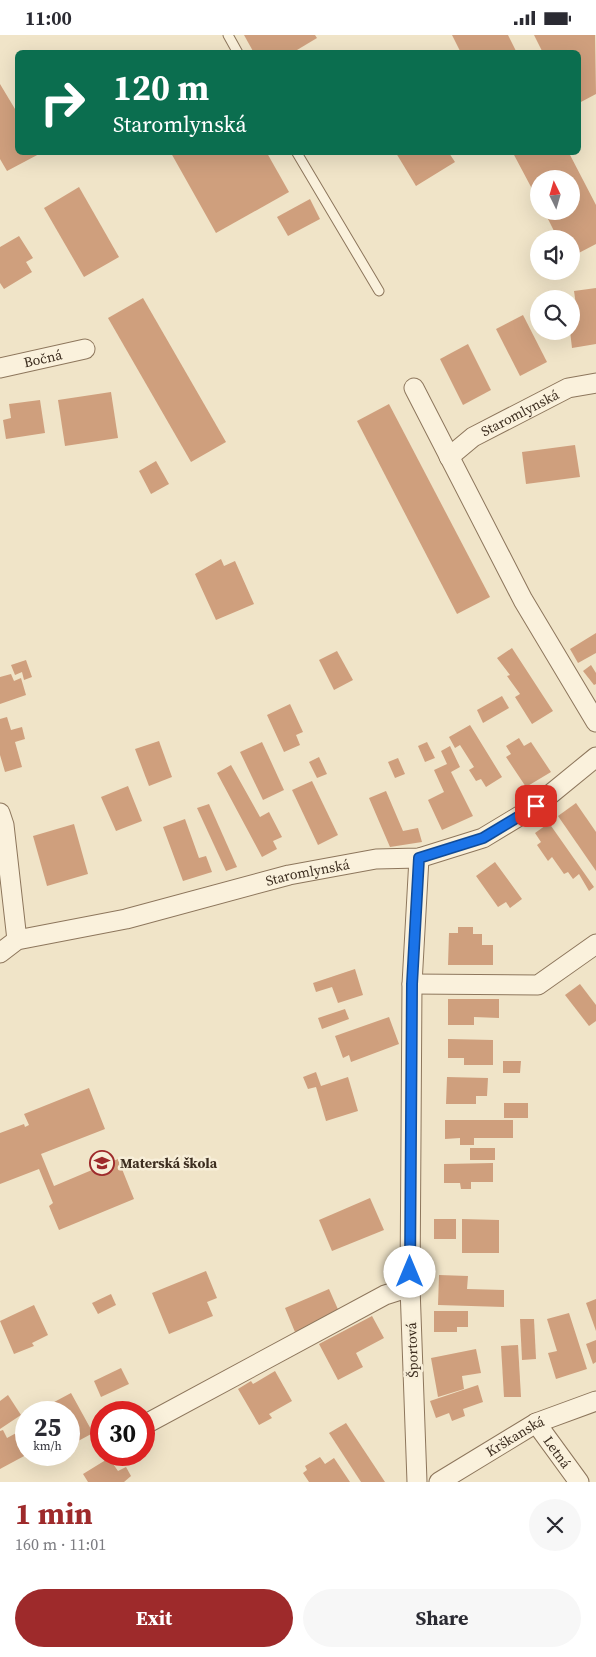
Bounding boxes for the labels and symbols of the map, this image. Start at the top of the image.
north arrow [530,170,580,220]
street label: Bočná [22,344,65,372]
street label: Staromlynská [477,384,563,441]
pin [515,785,557,827]
street label: Staromlynská [263,854,352,891]
school or university icon: Materská škola [89,1150,115,1176]
place label: Materská škola [120,1153,218,1173]
position arrow [383,1245,435,1297]
street label: Športová [401,1321,423,1378]
speed limit sign: 30 [90,1401,155,1466]
street label: Krškanská [482,1411,548,1461]
street label: Letná [539,1432,576,1473]

